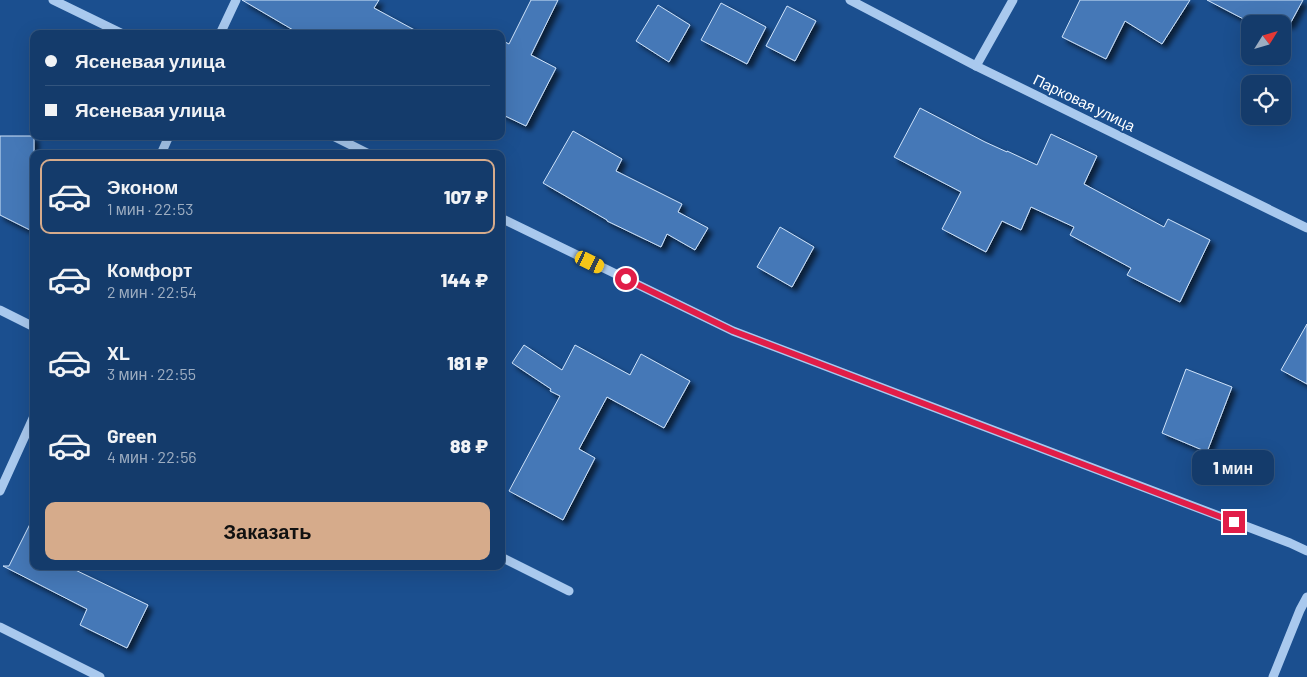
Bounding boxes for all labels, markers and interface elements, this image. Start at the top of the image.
north arrow [1241,15,1291,65]
map controls [1241,15,1291,125]
text: Ясеневая улица [75,49,225,72]
street label: Парковая улица [1031,70,1139,135]
button: locate [1241,75,1291,125]
text: Ясеневая улица [75,98,225,121]
icon: car [47,174,92,219]
text: Эконом [107,175,178,198]
text: 107 ₽ [444,185,488,208]
text: 1 мин · 22:53 [107,199,193,218]
car [573,249,606,275]
icon: car [47,257,92,302]
text: Комфорт [107,258,192,281]
text: 144 ₽ [440,268,488,291]
route start [615,268,637,290]
text: 2 мин · 22:54 [107,282,197,301]
icon: car [47,340,92,385]
text: XL [107,341,130,364]
text: 181 ₽ [447,351,488,374]
text: 3 мин · 22:55 [107,364,196,383]
icon: car [47,423,92,468]
text: Green [107,424,157,447]
text: 88 ₽ [450,434,488,457]
text: 4 мин · 22:56 [107,447,197,466]
callout: 1 мин [1193,450,1275,484]
text: 1 мин [1213,458,1253,477]
button: Заказать [45,502,490,560]
route end [1223,511,1245,533]

